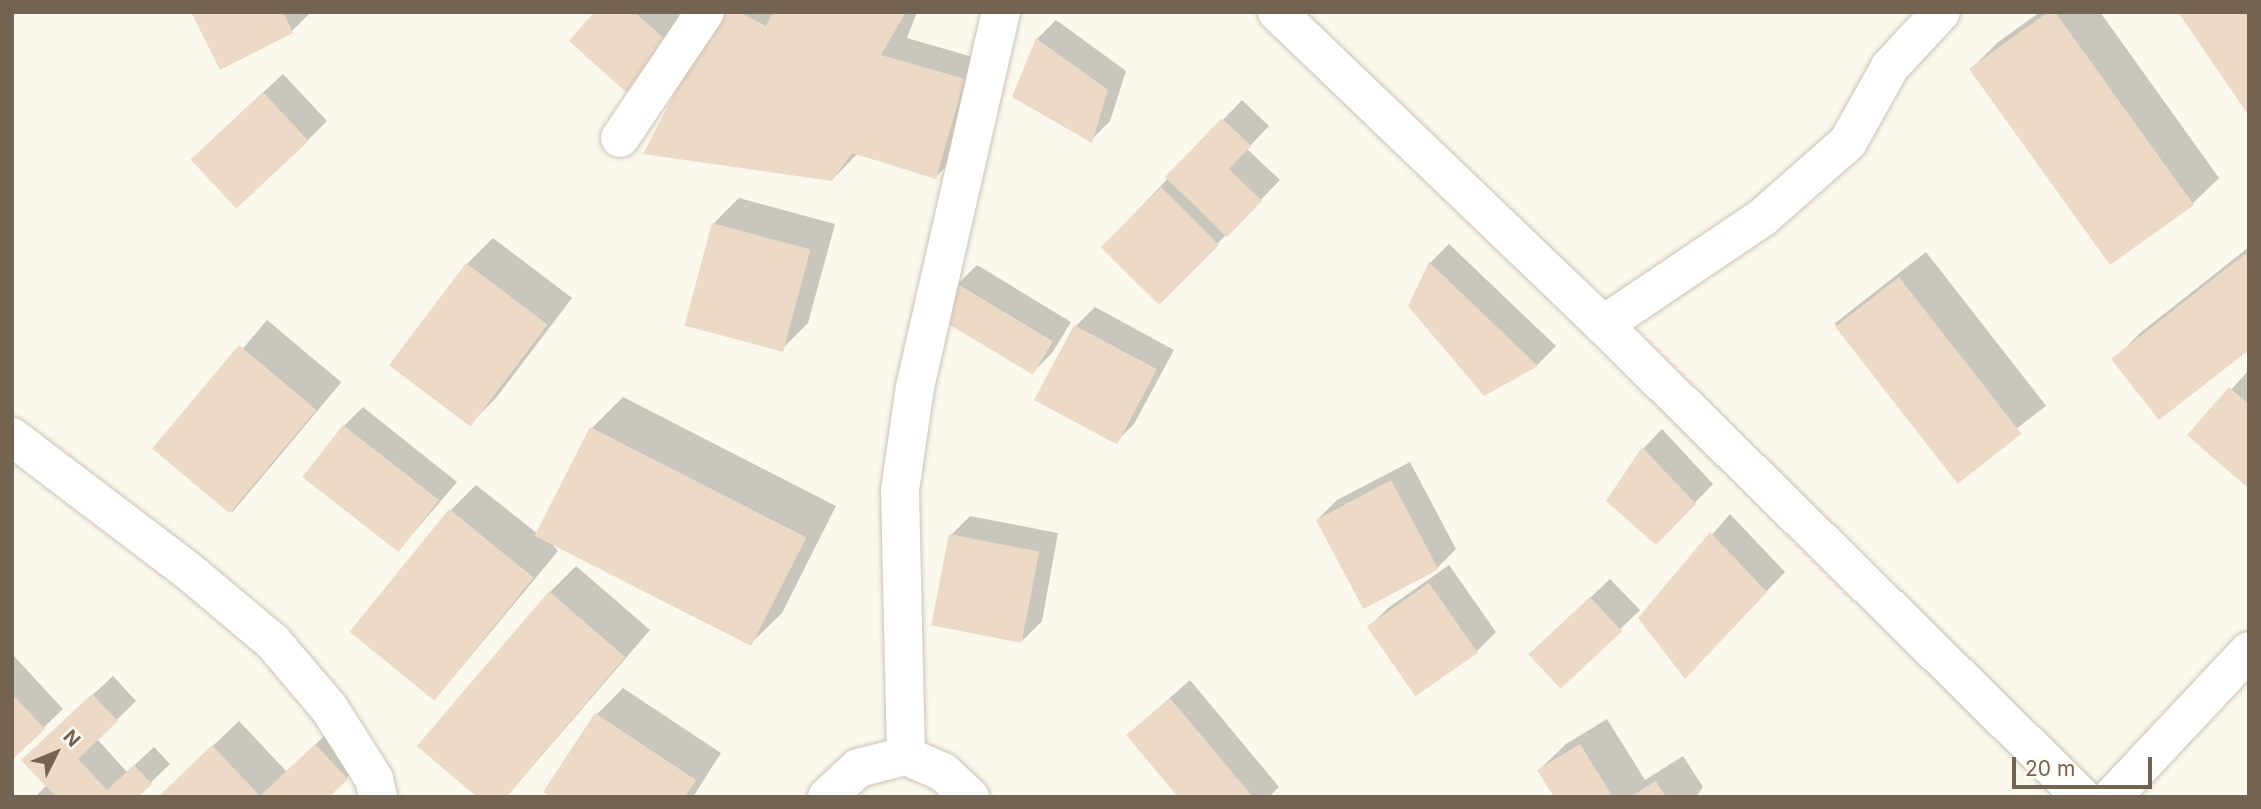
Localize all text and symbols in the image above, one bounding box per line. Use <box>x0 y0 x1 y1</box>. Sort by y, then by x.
north arrow <box>21 718 91 788</box>
text: N <box>58 725 85 751</box>
scale bar <box>2016 742 2156 786</box>
text: 20 m <box>2025 756 2075 781</box>

